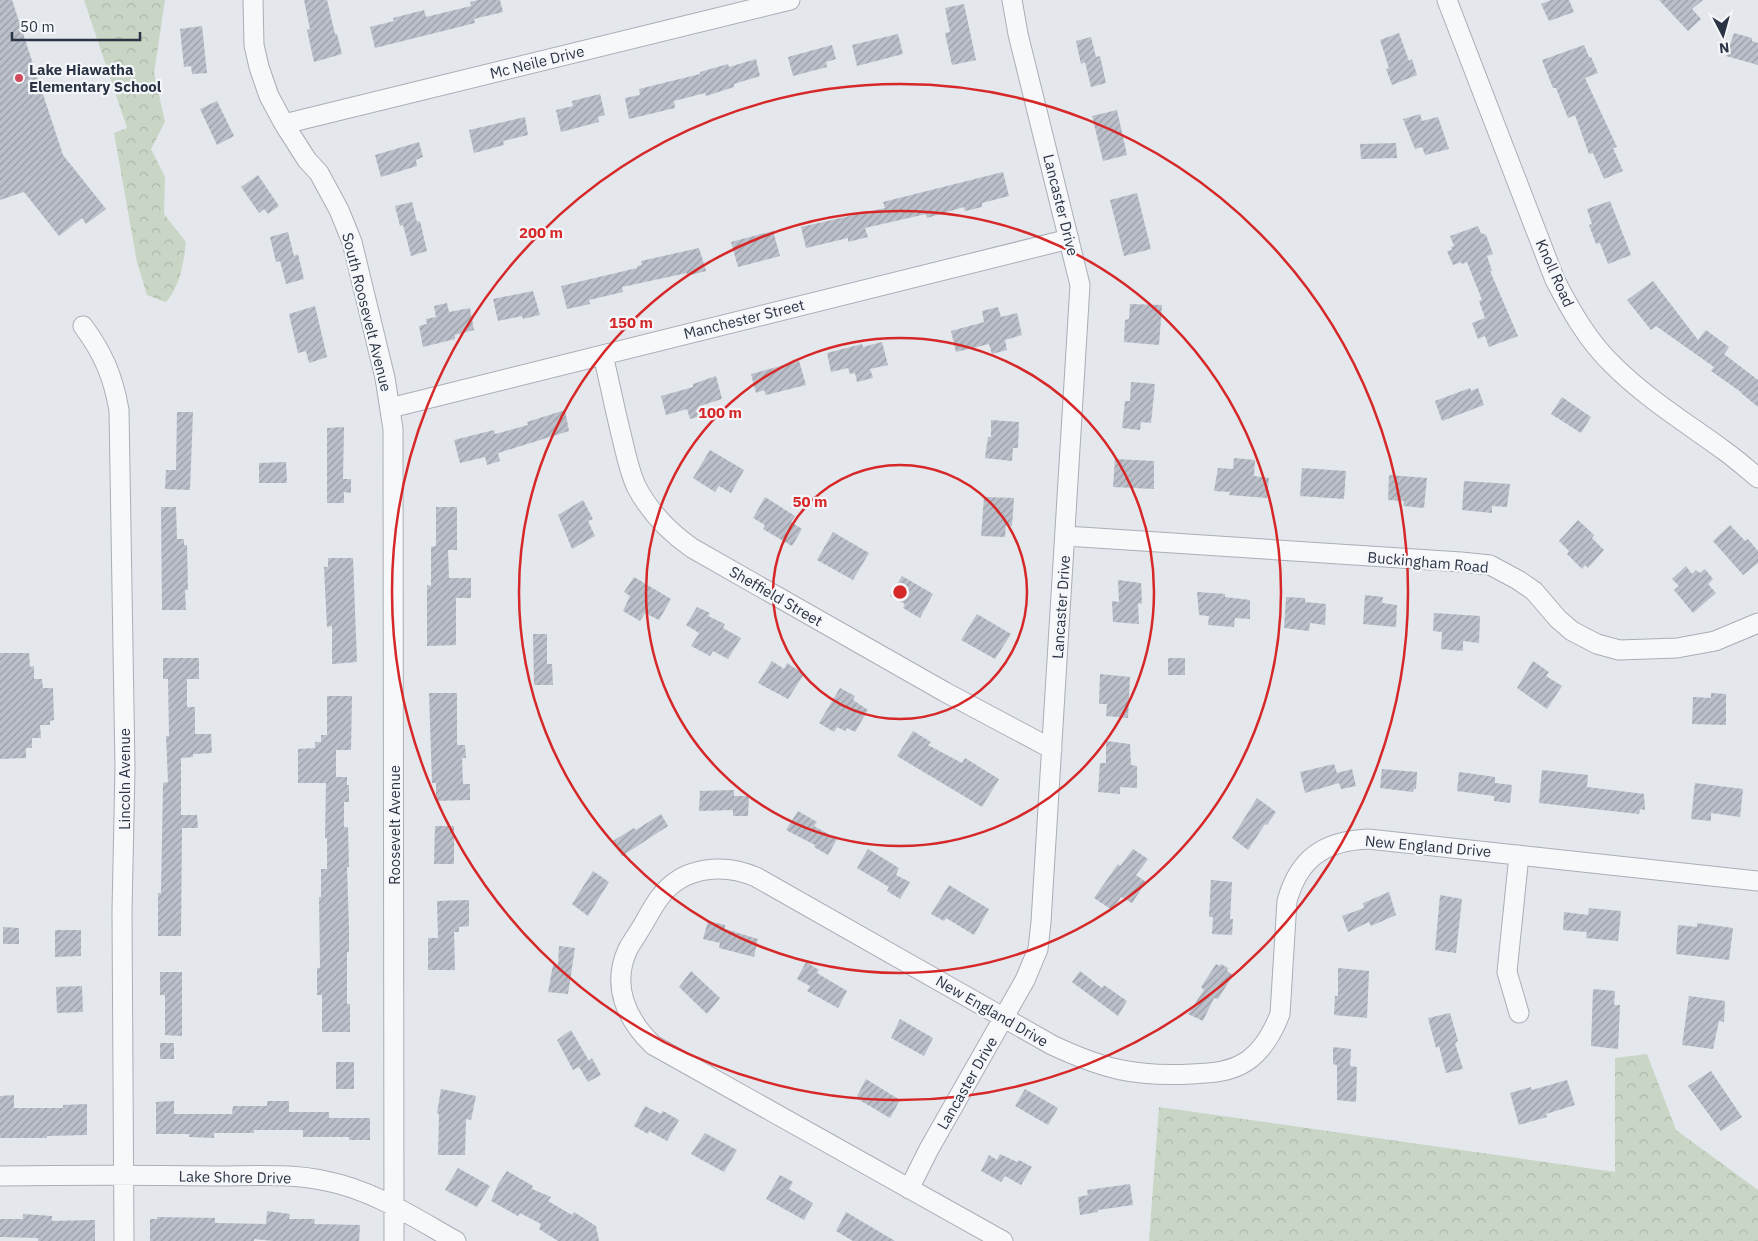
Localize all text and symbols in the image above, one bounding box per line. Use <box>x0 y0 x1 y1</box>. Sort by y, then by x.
scale bar <box>12 10 140 42</box>
north arrow <box>1698 10 1748 60</box>
text: 50 m <box>20 17 55 36</box>
text: N <box>1718 38 1730 57</box>
street label: Mc Neile Drive <box>488 41 586 83</box>
place label: Lake Hiawatha Elementary School <box>29 60 162 96</box>
marker: Lake Hiawatha Elementary School <box>13 72 25 84</box>
street label: Lancaster Drive <box>1039 152 1083 258</box>
text: 200 m <box>519 223 563 242</box>
street label: South Roosevelt Avenue <box>338 231 396 393</box>
street label: Knoll Road <box>1532 236 1578 310</box>
street label: Manchester Street <box>682 295 806 343</box>
text: 150 m <box>609 313 653 332</box>
text: 100 m <box>698 403 742 422</box>
text: 50 m <box>793 492 827 511</box>
street label: Buckingham Road <box>1367 547 1489 577</box>
street label: Lancaster Drive <box>1048 554 1074 660</box>
street label: Sheffield Street <box>726 562 826 630</box>
centre of rings <box>891 583 909 601</box>
street label: Lincoln Avenue <box>115 728 134 830</box>
street label: Roosevelt Avenue <box>385 765 404 885</box>
street label: New England Drive <box>1364 831 1492 861</box>
street label: New England Drive <box>932 971 1052 1051</box>
street label: Lancaster Drive <box>933 1033 1001 1133</box>
street label: Lake Shore Drive <box>179 1167 291 1187</box>

